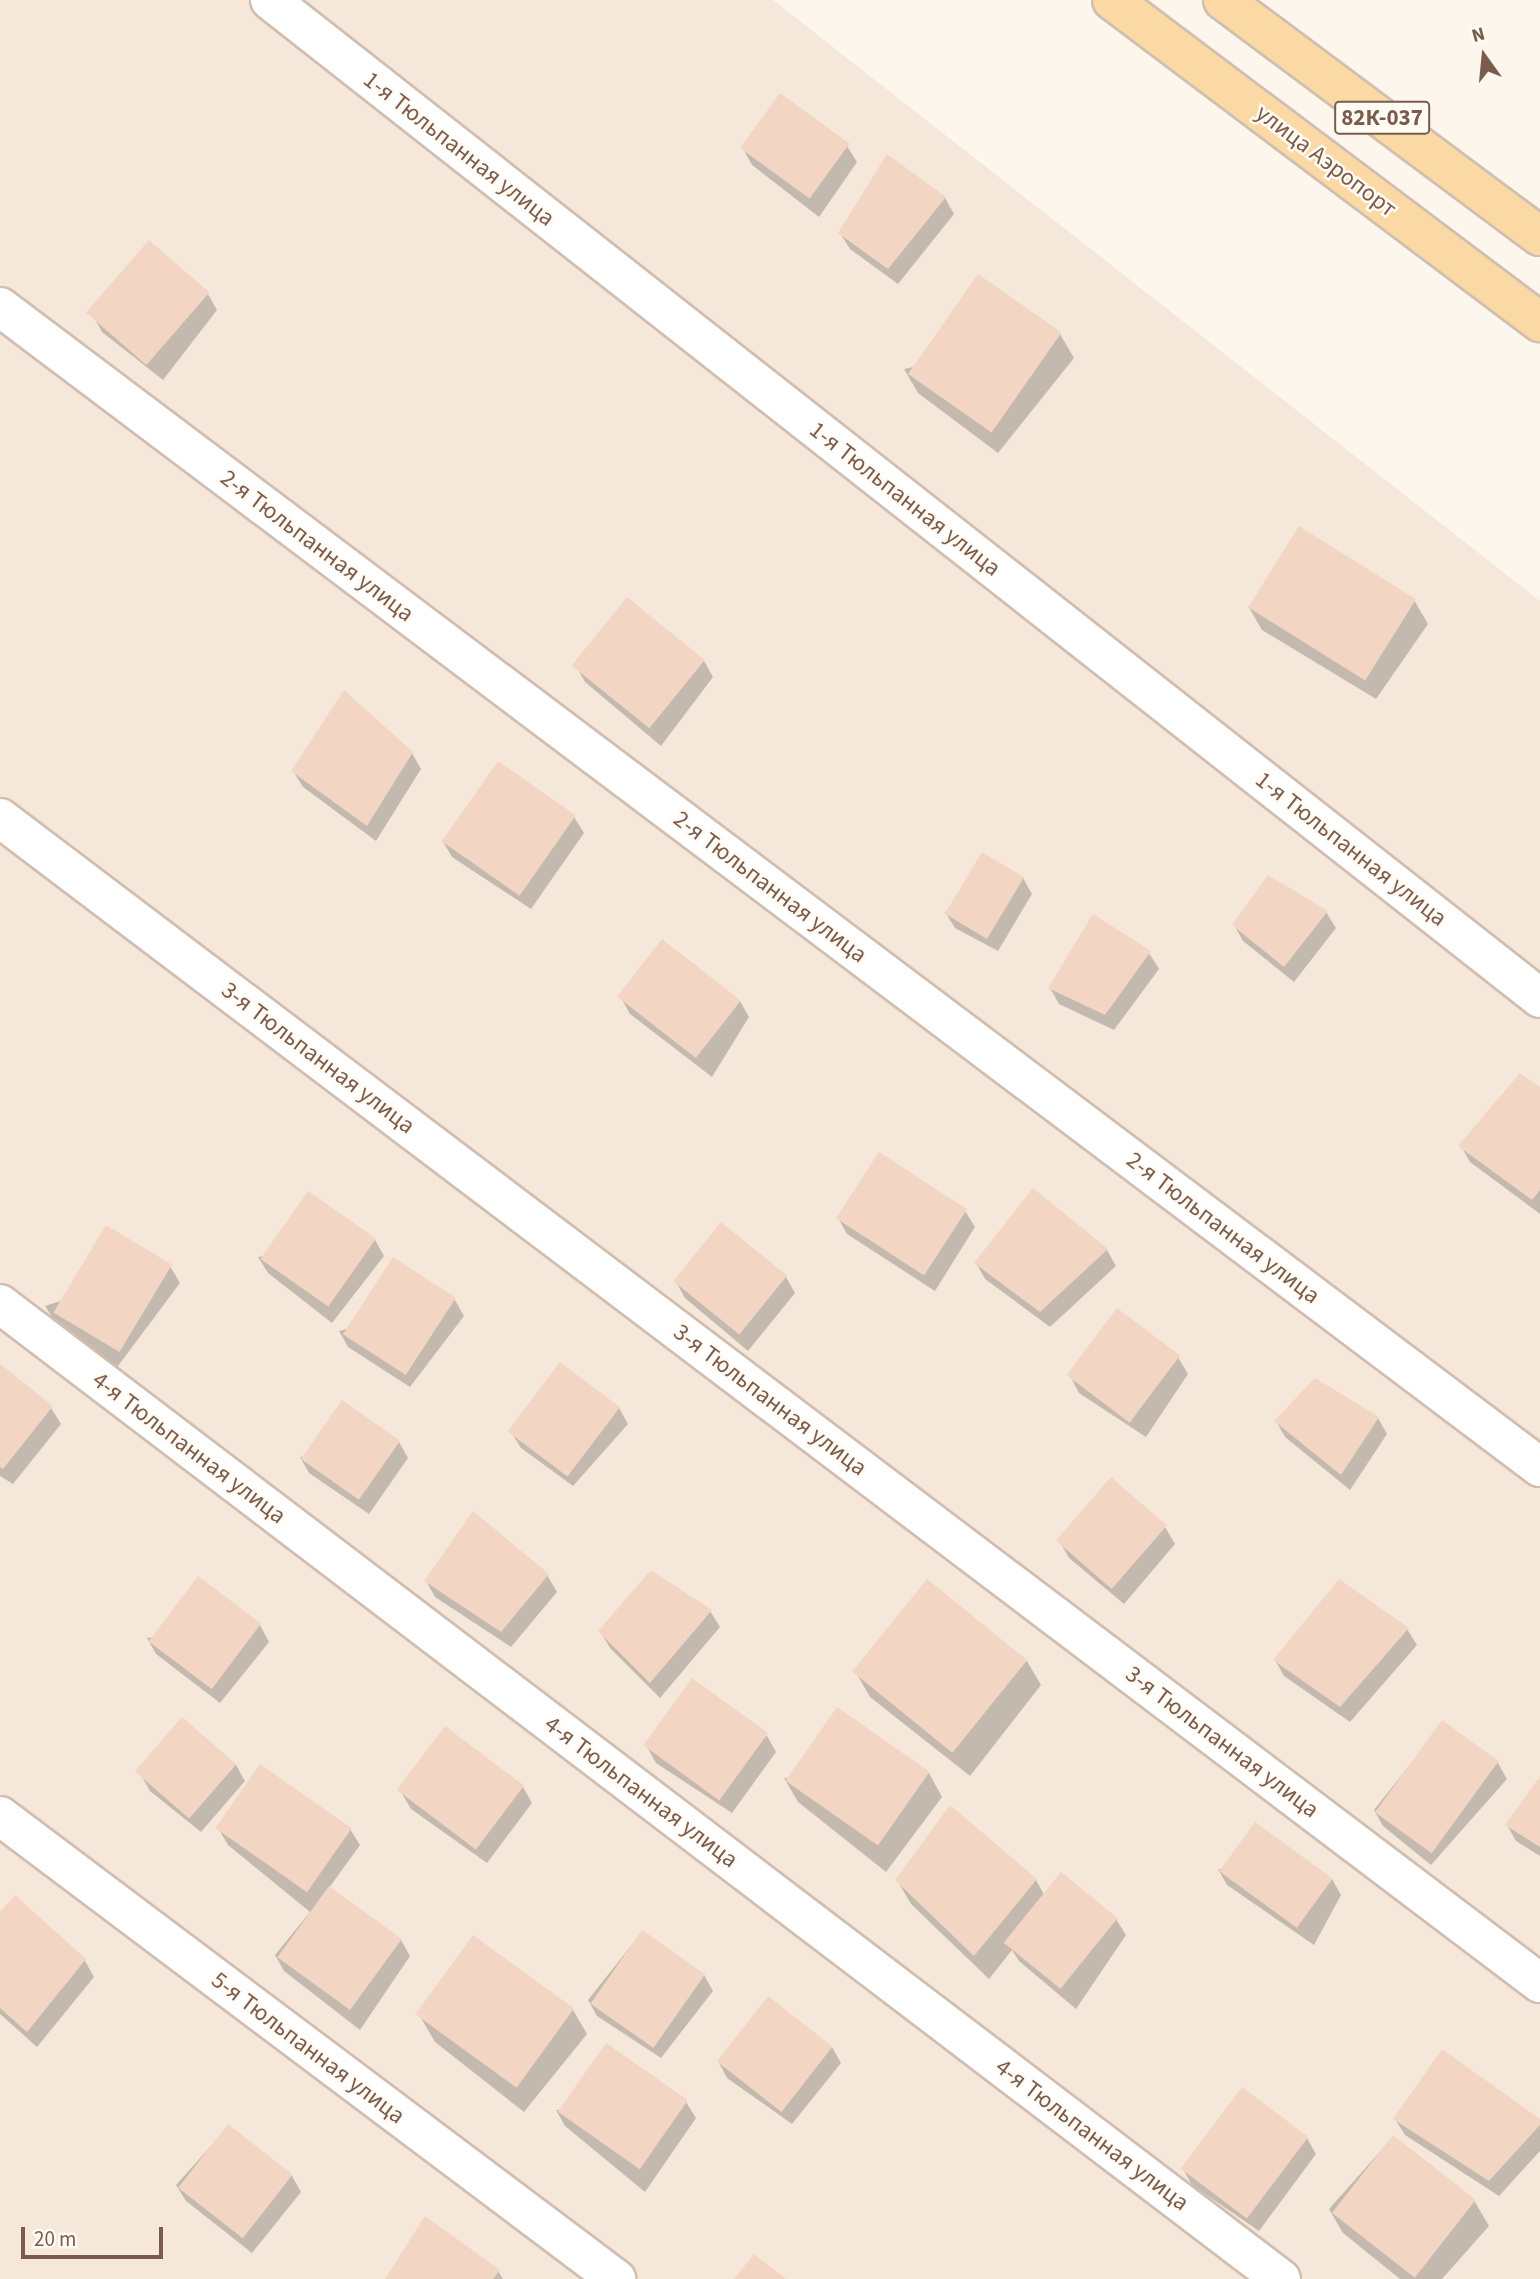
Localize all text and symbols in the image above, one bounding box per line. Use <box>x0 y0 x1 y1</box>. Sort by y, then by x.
north arrow <box>1449 21 1519 91</box>
text: N <box>1469 21 1488 50</box>
street label: 1-я Тюльпанная улица <box>358 65 560 233</box>
street label: улица Аэропорт <box>1250 99 1402 223</box>
road number: 82К-037 <box>1333 99 1431 138</box>
street label: 1-я Тюльпанная улица <box>804 415 1006 583</box>
street label: 2-я Тюльпанная улица <box>215 464 419 628</box>
street label: 1-я Тюльпанная улица <box>1250 765 1452 933</box>
street label: 2-я Тюльпанная улица <box>668 805 872 969</box>
street label: 3-я Тюльпанная улица <box>216 976 420 1140</box>
street label: 2-я Тюльпанная улица <box>1121 1146 1325 1310</box>
street label: 3-я Тюльпанная улица <box>668 1318 872 1482</box>
street label: 4-я Тюльпанная улица <box>87 1366 291 1530</box>
street label: 3-я Тюльпанная улица <box>1120 1660 1324 1824</box>
street label: 4-я Тюльпанная улица <box>539 1710 743 1874</box>
street label: 5-я Тюльпанная улица <box>206 1966 410 2130</box>
street label: 4-я Тюльпанная улица <box>990 2053 1194 2217</box>
scale bar <box>24 2212 166 2256</box>
text: 20 m <box>34 2224 76 2254</box>

